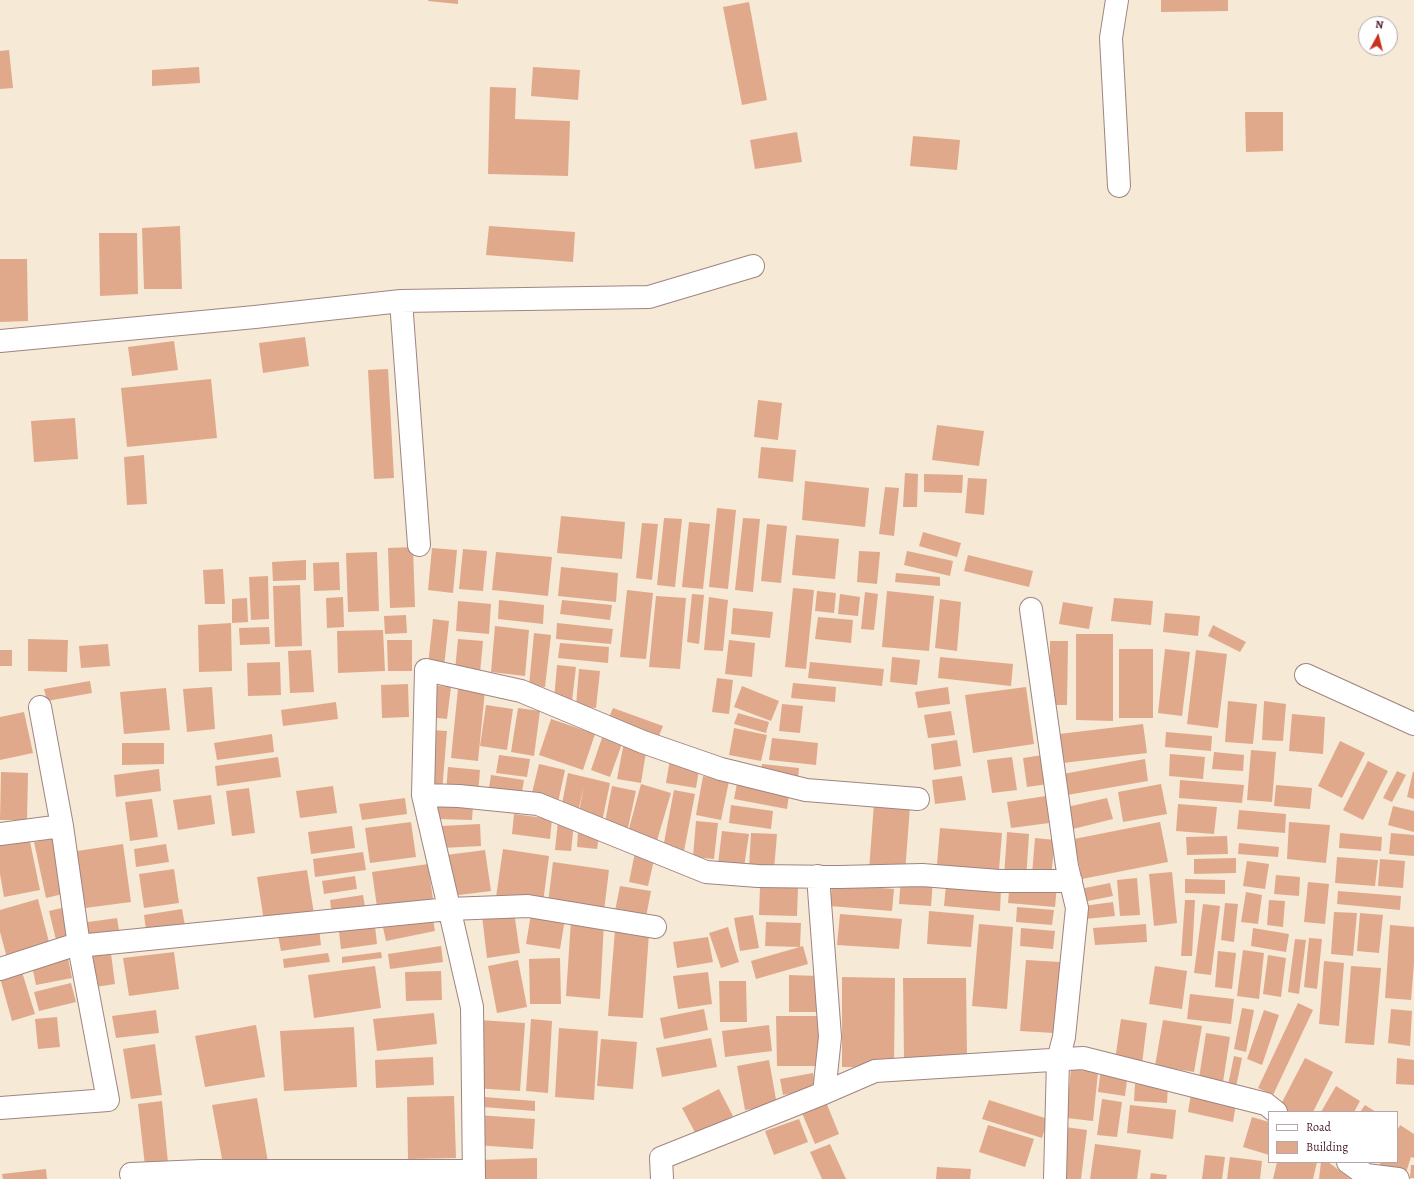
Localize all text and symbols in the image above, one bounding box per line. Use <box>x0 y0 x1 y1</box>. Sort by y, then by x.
north arrow <box>1358 16 1398 56</box>
text: N <box>1375 17 1384 33</box>
legend <box>1268 1111 1398 1163</box>
text: Road <box>1306 1119 1331 1135</box>
text: Building <box>1306 1139 1348 1155</box>

